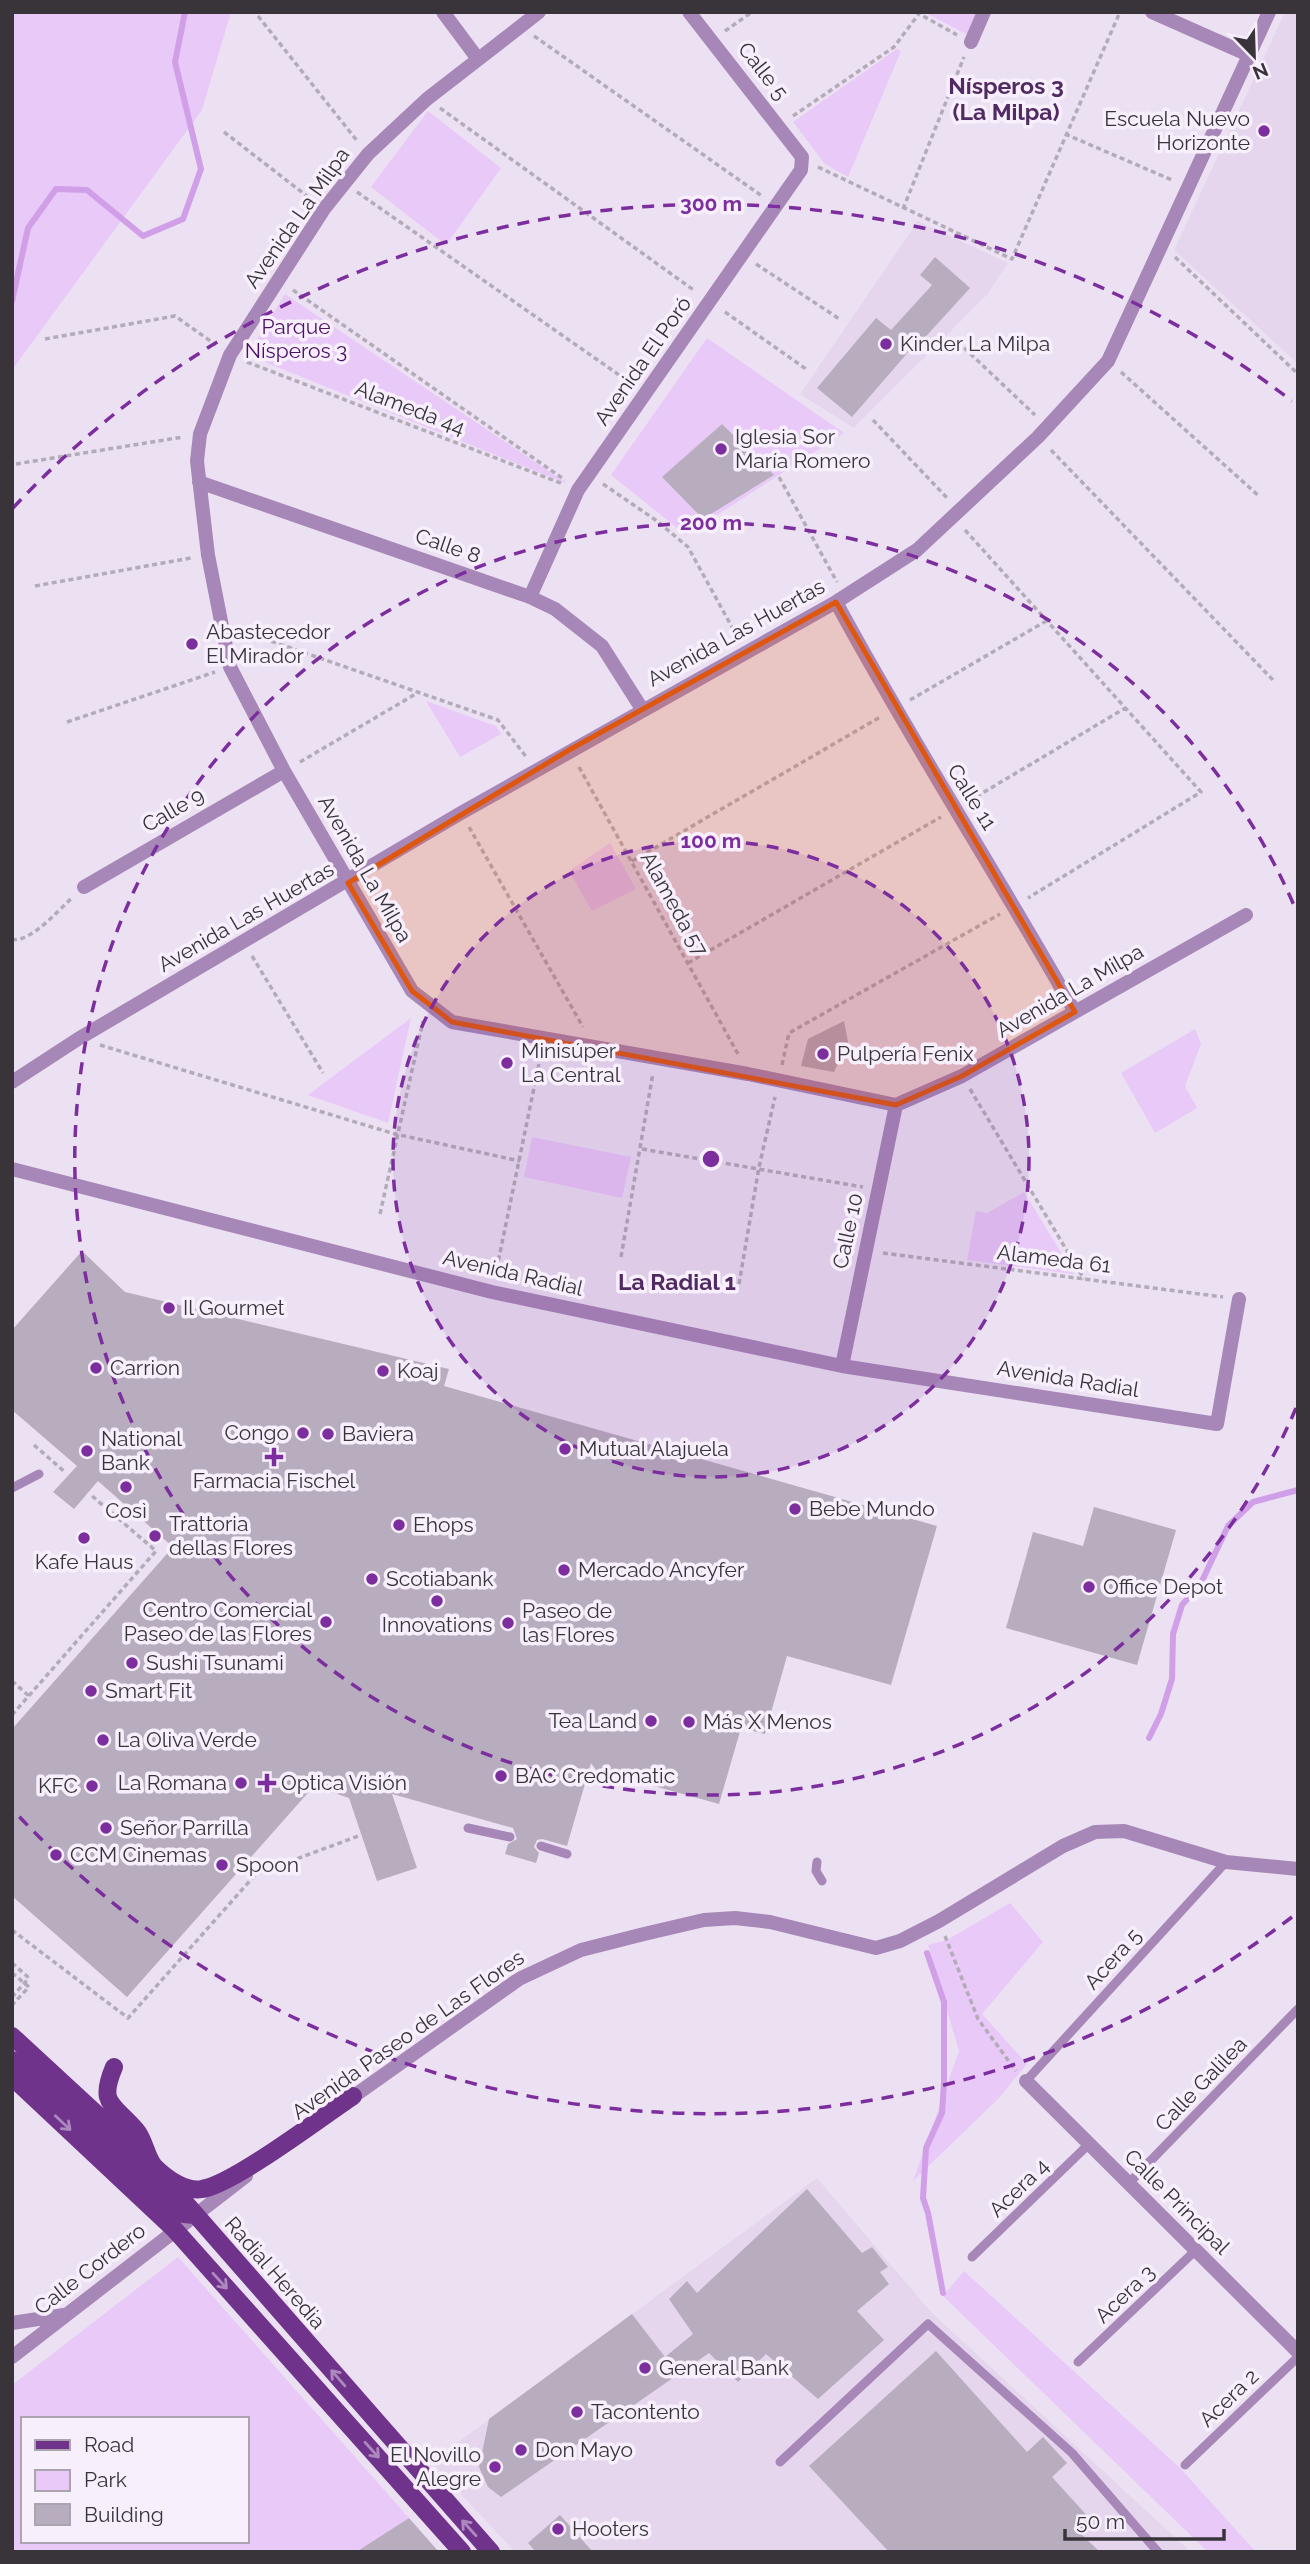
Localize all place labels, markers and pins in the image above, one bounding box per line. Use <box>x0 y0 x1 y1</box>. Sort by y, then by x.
place label: Escuela Nuevo Horizonte <box>1104 106 1250 155</box>
marker: Escuela Nuevo Horizonte <box>1256 123 1272 139</box>
place label: Kinder La Milpa <box>900 331 1050 356</box>
marker: Kinder La Milpa <box>878 336 894 352</box>
place label: Iglesia Sor María Romero <box>735 424 871 473</box>
marker: Iglesia Sor María Romero <box>713 441 729 457</box>
place label: Abastecedor El Mirador <box>206 619 331 668</box>
marker: Abastecedor El Mirador <box>184 636 200 652</box>
place label: Minisúper La Central <box>521 1038 621 1087</box>
place label: Pulpería Fenix <box>837 1041 974 1066</box>
marker: Pulpería Fenix <box>815 1046 831 1062</box>
marker: Minisúper La Central <box>499 1055 515 1071</box>
centre of rings <box>699 1147 723 1171</box>
place label: Il Gourmet <box>183 1295 285 1320</box>
marker: Il Gourmet <box>161 1300 177 1316</box>
place label: Carrion <box>110 1355 180 1380</box>
place label: Koaj <box>397 1358 439 1383</box>
marker: Carrion <box>88 1360 104 1376</box>
marker: Koaj <box>375 1363 391 1379</box>
place label: Congo <box>224 1420 289 1445</box>
place label: Baviera <box>342 1421 414 1446</box>
marker: Congo <box>295 1425 311 1441</box>
place label: National Bank <box>101 1426 182 1475</box>
marker: Baviera <box>320 1426 336 1442</box>
place label: Mutual Alajuela <box>579 1436 729 1461</box>
marker: Mutual Alajuela <box>557 1441 573 1457</box>
marker: National Bank <box>79 1443 95 1459</box>
marker: Farmacia Fischel <box>266 1449 282 1465</box>
place label: Farmacia Fischel <box>193 1468 355 1493</box>
marker: Così <box>118 1479 134 1495</box>
place label: Bebe Mundo <box>809 1496 935 1521</box>
place label: Così <box>105 1498 147 1523</box>
marker: Bebe Mundo <box>787 1501 803 1517</box>
place label: Trattoria dellas Flores <box>169 1511 293 1560</box>
place label: Ehops <box>413 1512 474 1537</box>
marker: Ehops <box>391 1517 407 1533</box>
marker: Trattoria dellas Flores <box>147 1528 163 1544</box>
marker: Kafe Haus <box>76 1530 92 1546</box>
place label: Kafe Haus <box>35 1549 133 1574</box>
place label: Mercado Ancyfer <box>578 1557 745 1582</box>
marker: Mercado Ancyfer <box>556 1562 572 1578</box>
place label: Scotiabank <box>386 1566 493 1591</box>
marker: Scotiabank <box>364 1571 380 1587</box>
place label: Office Depot <box>1103 1574 1223 1599</box>
marker: Office Depot <box>1081 1579 1097 1595</box>
marker: Innovations <box>429 1593 445 1609</box>
place label: Centro Comercial Paseo de las Flores <box>124 1597 312 1646</box>
place label: Paseo de las Flores <box>522 1598 615 1647</box>
place label: Innovations <box>382 1612 492 1637</box>
marker: Centro Comercial Paseo de las Flores <box>318 1614 334 1630</box>
marker: Paseo de las Flores <box>500 1615 516 1631</box>
place label: Sushi Tsunami <box>146 1650 284 1675</box>
marker: Sushi Tsunami <box>124 1655 140 1671</box>
place label: Smart Fit <box>105 1678 192 1703</box>
marker: Smart Fit <box>83 1683 99 1699</box>
place label: Tea Land <box>548 1708 637 1733</box>
place label: Más X Menos <box>703 1709 832 1734</box>
marker: Tea Land <box>643 1713 659 1729</box>
marker: Más X Menos <box>681 1714 697 1730</box>
place label: La Oliva Verde <box>117 1727 257 1752</box>
marker: La Oliva Verde <box>95 1732 111 1748</box>
place label: BAC Credomatic <box>515 1763 675 1788</box>
marker: BAC Credomatic <box>493 1768 509 1784</box>
place label: La Romana <box>118 1770 227 1795</box>
place label: Optica Visión <box>281 1770 407 1795</box>
place label: KFC <box>38 1773 78 1798</box>
marker: La Romana <box>233 1775 249 1791</box>
marker: Optica Visión <box>259 1775 275 1791</box>
marker: KFC <box>84 1778 100 1794</box>
place label: Señor Parrilla <box>120 1815 249 1840</box>
marker: Señor Parrilla <box>98 1820 114 1836</box>
place label: CCM Cinemas <box>70 1842 207 1867</box>
marker: CCM Cinemas <box>48 1847 64 1863</box>
place label: Spoon <box>236 1852 299 1877</box>
marker: Spoon <box>214 1857 230 1873</box>
place label: General Bank <box>659 2355 789 2380</box>
marker: General Bank <box>637 2360 653 2376</box>
place label: Tacontento <box>591 2399 700 2424</box>
marker: Tacontento <box>569 2404 585 2420</box>
place label: Don Mayo <box>535 2437 633 2462</box>
place label: El Novillo Alegre <box>390 2442 481 2491</box>
marker: Don Mayo <box>513 2442 529 2458</box>
marker: El Novillo Alegre <box>487 2459 503 2475</box>
place label: Hooters <box>572 2516 649 2541</box>
marker: Hooters <box>550 2521 566 2537</box>

